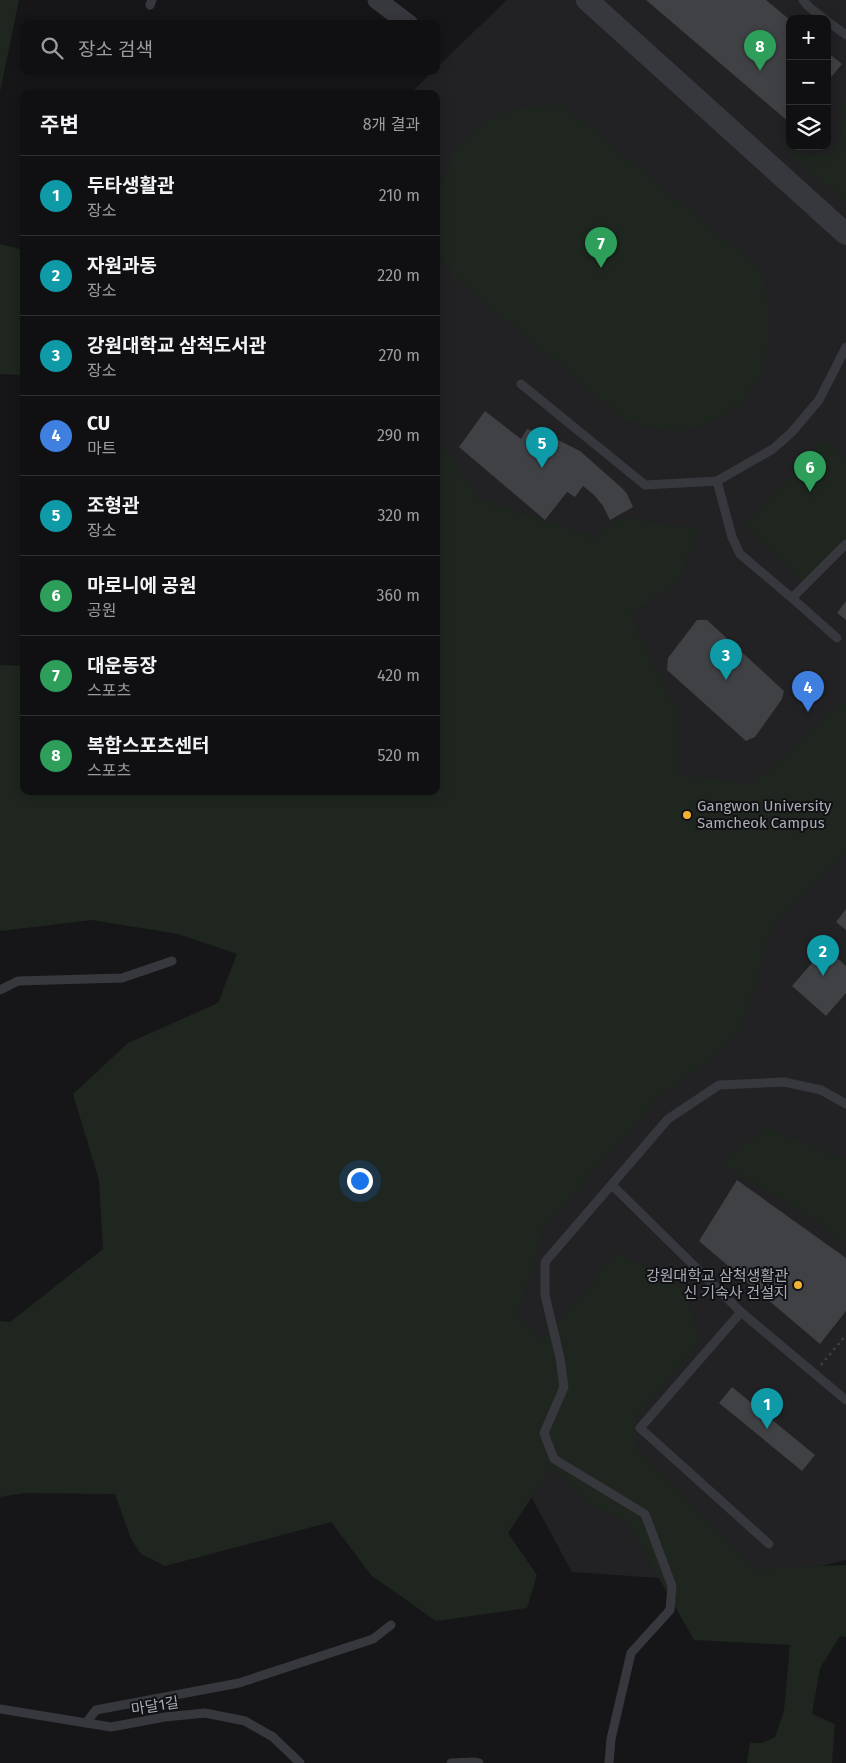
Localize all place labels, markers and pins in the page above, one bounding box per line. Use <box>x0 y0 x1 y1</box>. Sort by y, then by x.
pin: 8 <box>744 30 776 71</box>
pin: 7 <box>585 227 617 268</box>
pin: 5 <box>526 427 558 468</box>
pin: 6 <box>794 451 826 492</box>
pin: 3 <box>710 639 742 680</box>
pin: 4 <box>792 671 824 712</box>
place label: Gangwon University Samcheok Campus <box>697 797 832 832</box>
marker: Gangwon University Samcheok Campus <box>681 809 693 821</box>
pin: 2 <box>807 935 839 976</box>
place label: 강원대학교 삼척생활관 신 기숙사 건설지 <box>646 1267 788 1302</box>
marker: 강원대학교 삼척생활관 신 기숙사 건설지 <box>792 1279 804 1291</box>
pin: 1 <box>751 1388 783 1429</box>

